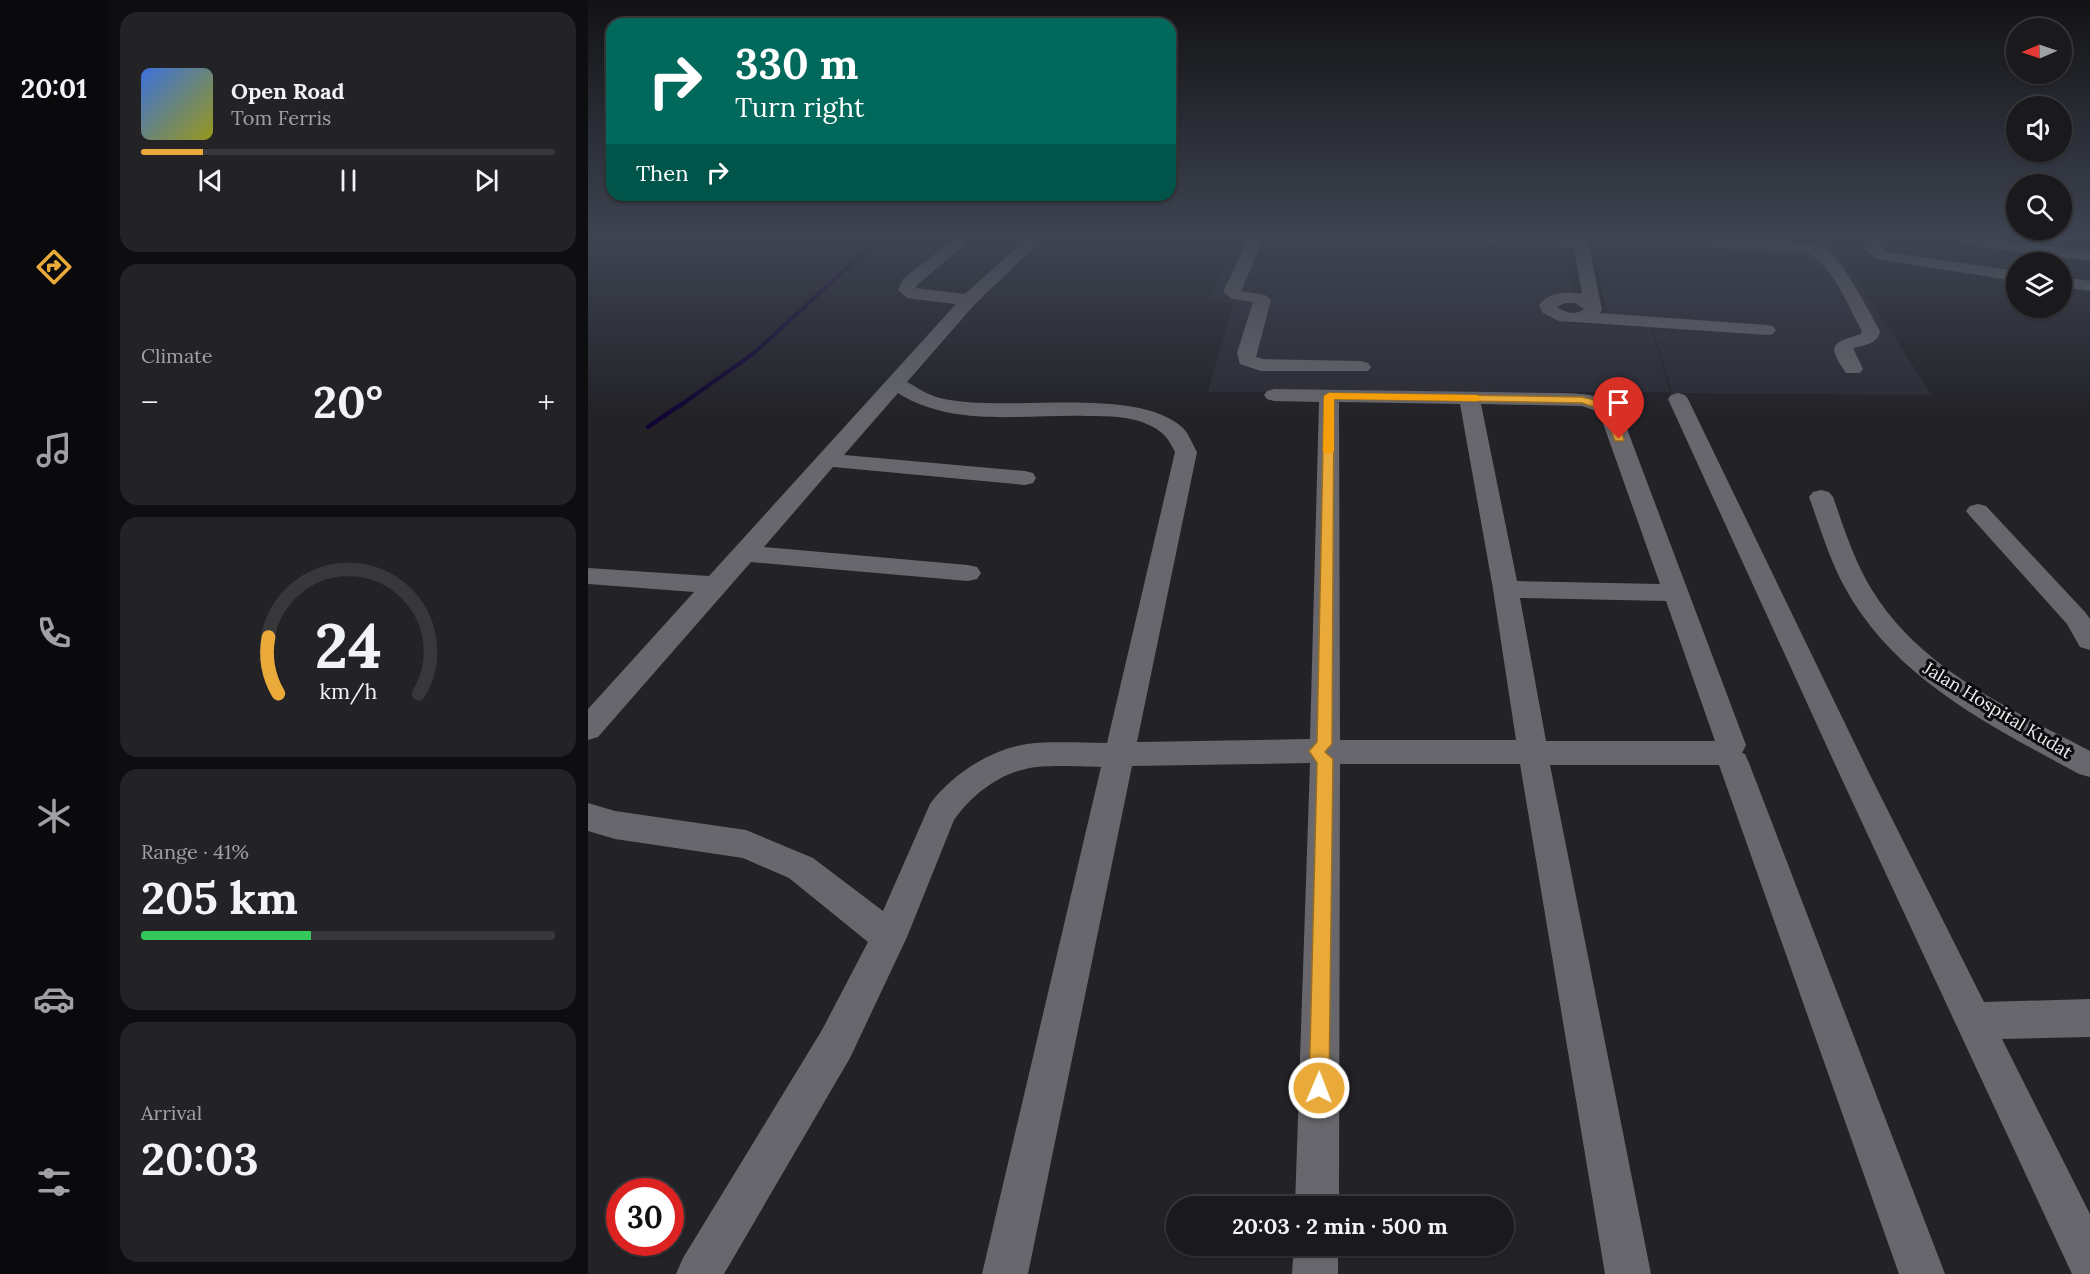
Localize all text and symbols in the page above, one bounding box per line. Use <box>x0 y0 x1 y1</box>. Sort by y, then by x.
north arrow <box>2006 18 2072 84</box>
map controls <box>2006 18 2072 318</box>
text: 330 m <box>735 37 858 91</box>
icon: right <box>636 42 714 120</box>
text: 20:01 <box>21 71 87 105</box>
text: Open Road <box>231 77 345 105</box>
text: Turn right <box>735 90 864 124</box>
button: sound <box>2006 96 2072 162</box>
text: Tom Ferris <box>231 105 331 130</box>
icon: right <box>701 156 734 189</box>
text: Then <box>636 159 689 187</box>
icon: previous <box>194 164 227 197</box>
icon: pause <box>332 164 365 197</box>
icon: next <box>470 164 503 197</box>
button: search <box>2006 174 2072 240</box>
icon: directions <box>33 246 75 288</box>
button: layers <box>2006 252 2072 318</box>
text: Climate <box>141 343 213 368</box>
text: 20° <box>313 373 383 430</box>
pin <box>1593 377 1644 439</box>
text: − <box>141 381 159 423</box>
text: + <box>537 381 555 423</box>
icon: arrive <box>1602 386 1635 419</box>
icon: music <box>33 429 75 471</box>
text: 24 <box>314 605 382 685</box>
icon: phone <box>33 612 75 654</box>
street label: Jalan Hospital Kudat <box>1918 656 2077 764</box>
text: km/h <box>319 677 377 705</box>
icon: climate <box>33 795 75 837</box>
text: Range · 41% <box>141 839 249 864</box>
text: 205 km <box>141 869 298 926</box>
icon: car <box>33 978 75 1020</box>
position arrow <box>1287 1056 1351 1120</box>
text: Arrival <box>141 1100 202 1125</box>
text: 20:03 <box>141 1130 259 1187</box>
icon: filters <box>33 1161 75 1203</box>
speed limit sign: 30 <box>606 1178 684 1256</box>
text: 20:03 · 2 min · 500 m <box>1232 1212 1448 1240</box>

